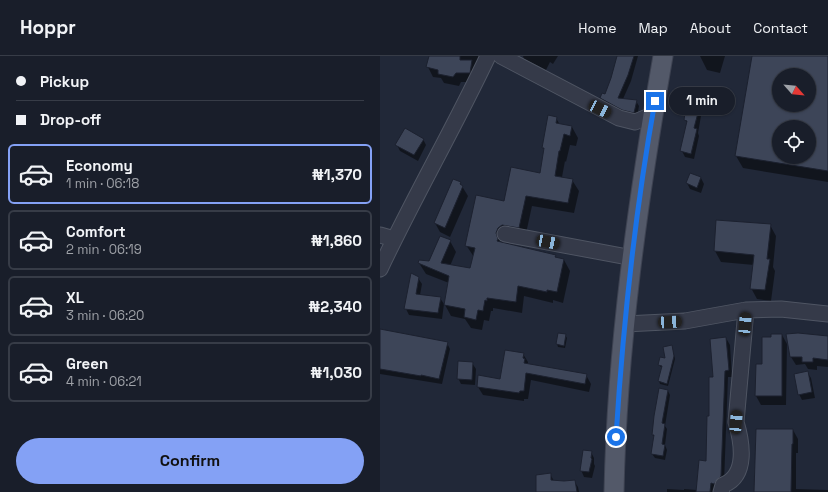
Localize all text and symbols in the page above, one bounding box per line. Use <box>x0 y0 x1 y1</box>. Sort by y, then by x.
text: Hoppr <box>20 15 76 40</box>
text: Home <box>578 19 616 37</box>
text: Map <box>638 19 668 37</box>
text: About <box>690 19 731 37</box>
text: Contact <box>753 19 808 37</box>
north arrow <box>772 68 816 112</box>
map controls <box>772 68 816 164</box>
text: Pickup <box>40 72 89 91</box>
callout: 1 min <box>669 87 735 115</box>
route end <box>646 92 664 110</box>
text: 1 min <box>686 92 718 109</box>
car <box>587 98 613 120</box>
text: Drop-off <box>40 110 101 129</box>
button: locate <box>772 120 816 164</box>
icon: car <box>18 156 54 192</box>
text: Economy <box>66 156 133 175</box>
text: ₦1,370 <box>312 165 362 184</box>
text: 1 min · 06:18 <box>66 175 139 192</box>
icon: car <box>18 222 54 258</box>
text: Comfort <box>66 222 126 241</box>
text: ₦1,860 <box>311 231 362 250</box>
car <box>535 234 561 250</box>
text: 2 min · 06:19 <box>66 241 142 258</box>
icon: car <box>18 288 54 324</box>
text: XL <box>66 288 84 307</box>
text: ₦2,340 <box>308 297 362 316</box>
text: 3 min · 06:20 <box>66 307 144 324</box>
car <box>738 312 752 336</box>
car <box>658 315 682 329</box>
icon: car <box>18 354 54 390</box>
text: Green <box>66 354 108 373</box>
text: ₦1,030 <box>310 363 362 382</box>
text: 4 min · 06:21 <box>66 373 142 390</box>
car <box>729 410 743 434</box>
route start <box>607 428 625 446</box>
button: Confirm <box>16 438 364 484</box>

